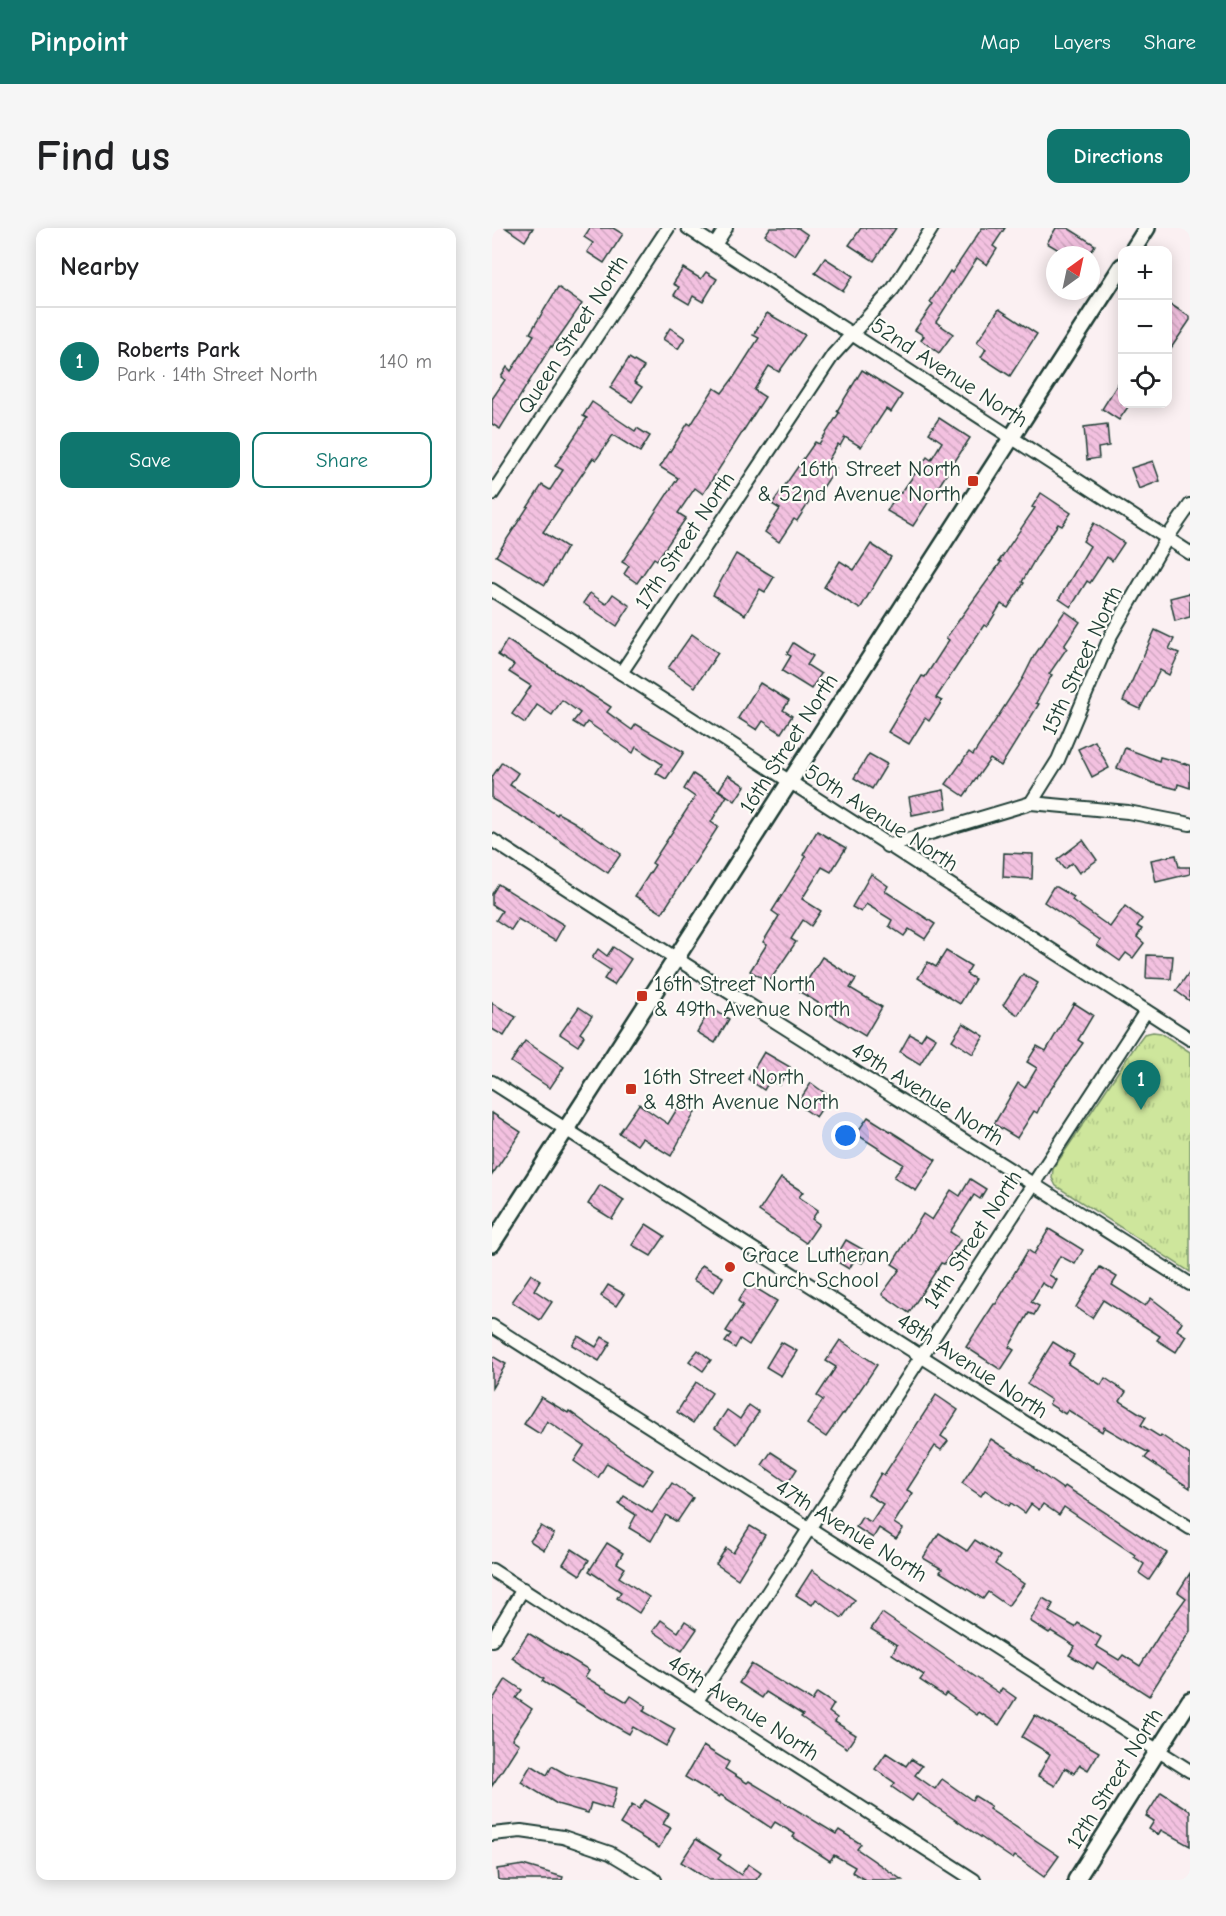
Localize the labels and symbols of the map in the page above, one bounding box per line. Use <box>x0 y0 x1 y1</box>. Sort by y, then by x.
north arrow <box>1046 246 1100 300</box>
street label: Queen Street North <box>512 250 634 419</box>
street label: 52nd Avenue North <box>866 312 1033 433</box>
place label: 16th Street North & 52nd Avenue North <box>758 456 961 507</box>
street label: 17th Street North <box>629 467 740 614</box>
marker: 16th Street North & 52nd Avenue North <box>966 474 980 488</box>
street label: 15th Street North <box>1036 582 1128 739</box>
street label: 16th Street North <box>734 669 844 818</box>
street label: 50th Avenue North <box>800 758 963 877</box>
place label: 16th Street North & 49th Avenue North <box>654 971 851 1022</box>
marker: 16th Street North & 49th Avenue North <box>635 989 649 1003</box>
street label: 49th Avenue North <box>846 1036 1009 1151</box>
pin: 1 <box>1122 1060 1160 1110</box>
place label: 16th Street North & 48th Avenue North <box>643 1064 839 1115</box>
marker: 16th Street North & 48th Avenue North <box>624 1082 638 1096</box>
your location <box>831 1121 860 1150</box>
street label: 14th Street North <box>918 1165 1027 1314</box>
place label: Grace Lutheran Church School <box>742 1242 889 1293</box>
marker: Grace Lutheran Church School <box>723 1260 737 1274</box>
street label: 48th Avenue North <box>892 1307 1053 1424</box>
street label: 47th Avenue North <box>771 1474 932 1588</box>
street label: 46th Avenue North <box>663 1649 824 1766</box>
street label: 12th Street North <box>1061 1703 1169 1854</box>

